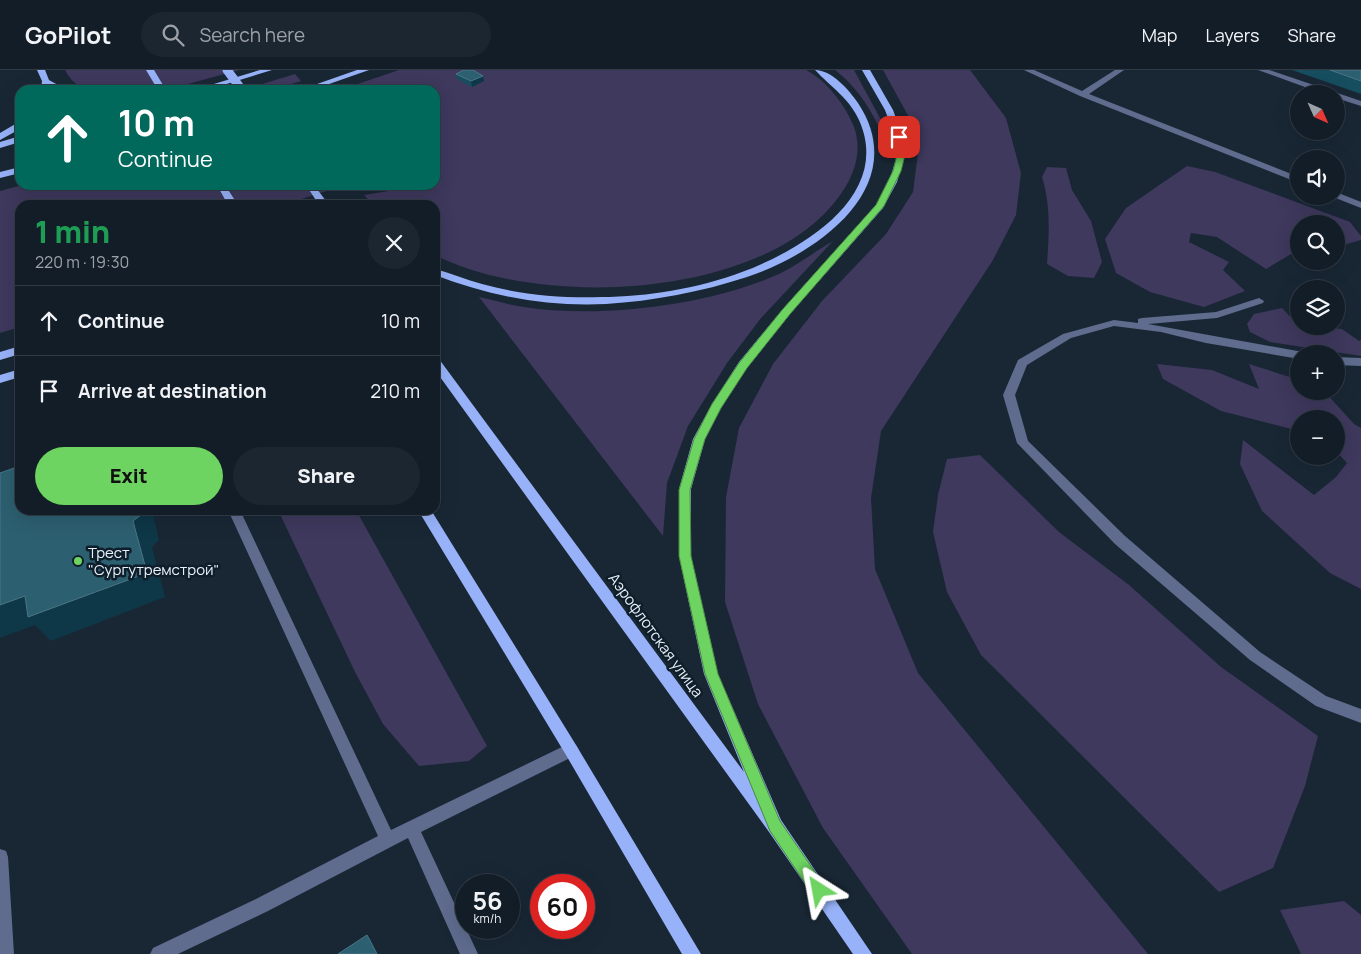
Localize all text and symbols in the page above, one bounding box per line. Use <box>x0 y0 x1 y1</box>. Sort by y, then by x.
search box <box>141 12 491 57</box>
text: GoPilot <box>25 18 111 51</box>
icon: search <box>159 21 187 49</box>
text: Search here <box>199 22 305 48</box>
text: Map <box>1142 23 1177 47</box>
text: Layers <box>1205 23 1259 47</box>
text: Share <box>1287 23 1336 47</box>
north arrow <box>1290 85 1345 140</box>
map controls <box>1290 85 1345 465</box>
text: 10 m <box>118 99 195 147</box>
icon: ahead <box>35 105 100 170</box>
pin <box>878 116 920 158</box>
icon: arrive <box>885 123 913 151</box>
text: Continue <box>118 144 213 174</box>
button: sound <box>1290 150 1345 205</box>
text: 1 min <box>35 211 110 252</box>
button: search <box>1290 215 1345 270</box>
button: close <box>368 217 420 269</box>
text: 220 m · 19:30 <box>35 251 129 273</box>
button: layers <box>1290 280 1345 335</box>
icon: ahead <box>35 307 63 335</box>
text: Continue <box>78 308 164 334</box>
text: 10 m <box>381 308 420 334</box>
button: + <box>1290 345 1345 400</box>
icon: arrive <box>35 377 63 405</box>
text: Arrive at destination <box>78 378 267 404</box>
text: 210 m <box>370 378 420 404</box>
button: − <box>1290 410 1345 465</box>
button: Exit <box>35 447 223 505</box>
button: Share <box>233 447 420 505</box>
place label: Трест "Сургутремстрой" <box>88 542 219 580</box>
marker: Трест "Сургутремстрой" <box>72 555 84 567</box>
street label: Аэрофлотская улица <box>604 569 708 701</box>
position arrow <box>792 863 844 915</box>
speed limit sign: 60 <box>530 874 595 939</box>
text: 56 <box>472 883 503 918</box>
text: km/h <box>474 910 501 927</box>

